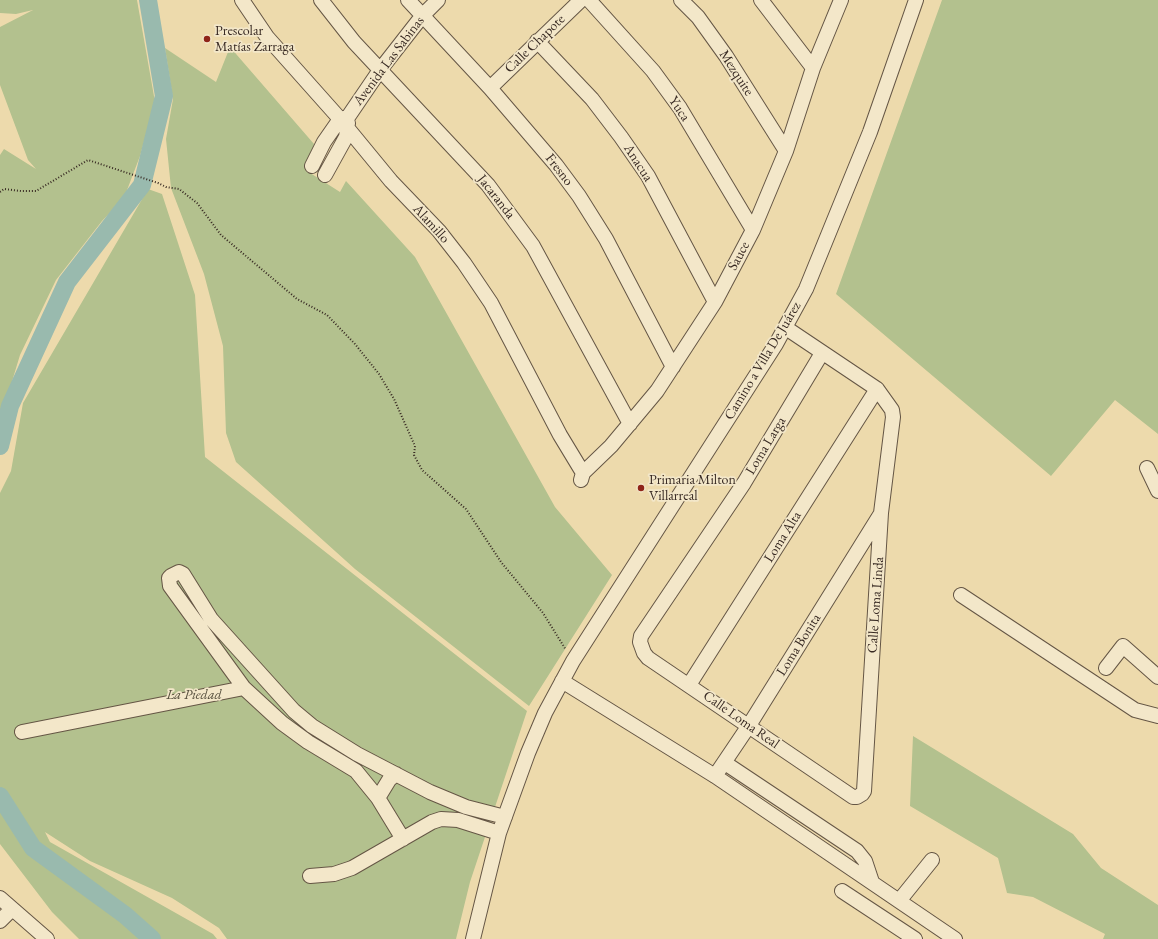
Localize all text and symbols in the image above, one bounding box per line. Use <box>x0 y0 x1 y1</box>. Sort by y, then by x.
street label: Calle Chapote <box>501 11 569 77</box>
street label: Avenida Las Sabinas <box>350 13 428 109</box>
place label: Prescolar Matías Zarraga <box>215 23 294 56</box>
marker: Prescolar Matías Zarraga <box>202 34 212 44</box>
street label: Mezquite <box>715 47 757 99</box>
street label: Yuca <box>665 93 693 125</box>
street label: Anacua <box>620 141 656 185</box>
street label: Fresno <box>541 151 577 189</box>
street label: Jacaranda <box>473 171 519 223</box>
street label: Alamillo <box>409 201 453 247</box>
street label: Sauce <box>724 239 754 273</box>
street label: Camino a Villa De Juárez <box>721 299 805 423</box>
street label: Loma Larga <box>742 414 790 478</box>
place label: Primaria Milton Villarreal <box>649 472 736 504</box>
marker: Primaria Milton Villarreal <box>636 483 646 493</box>
street label: Loma Alta <box>761 508 805 566</box>
street label: Calle Loma Linda <box>864 556 888 654</box>
street label: Loma Bonita <box>773 611 825 679</box>
park label: La Piedad <box>166 687 222 703</box>
street label: Calle Loma Real <box>700 688 782 752</box>

